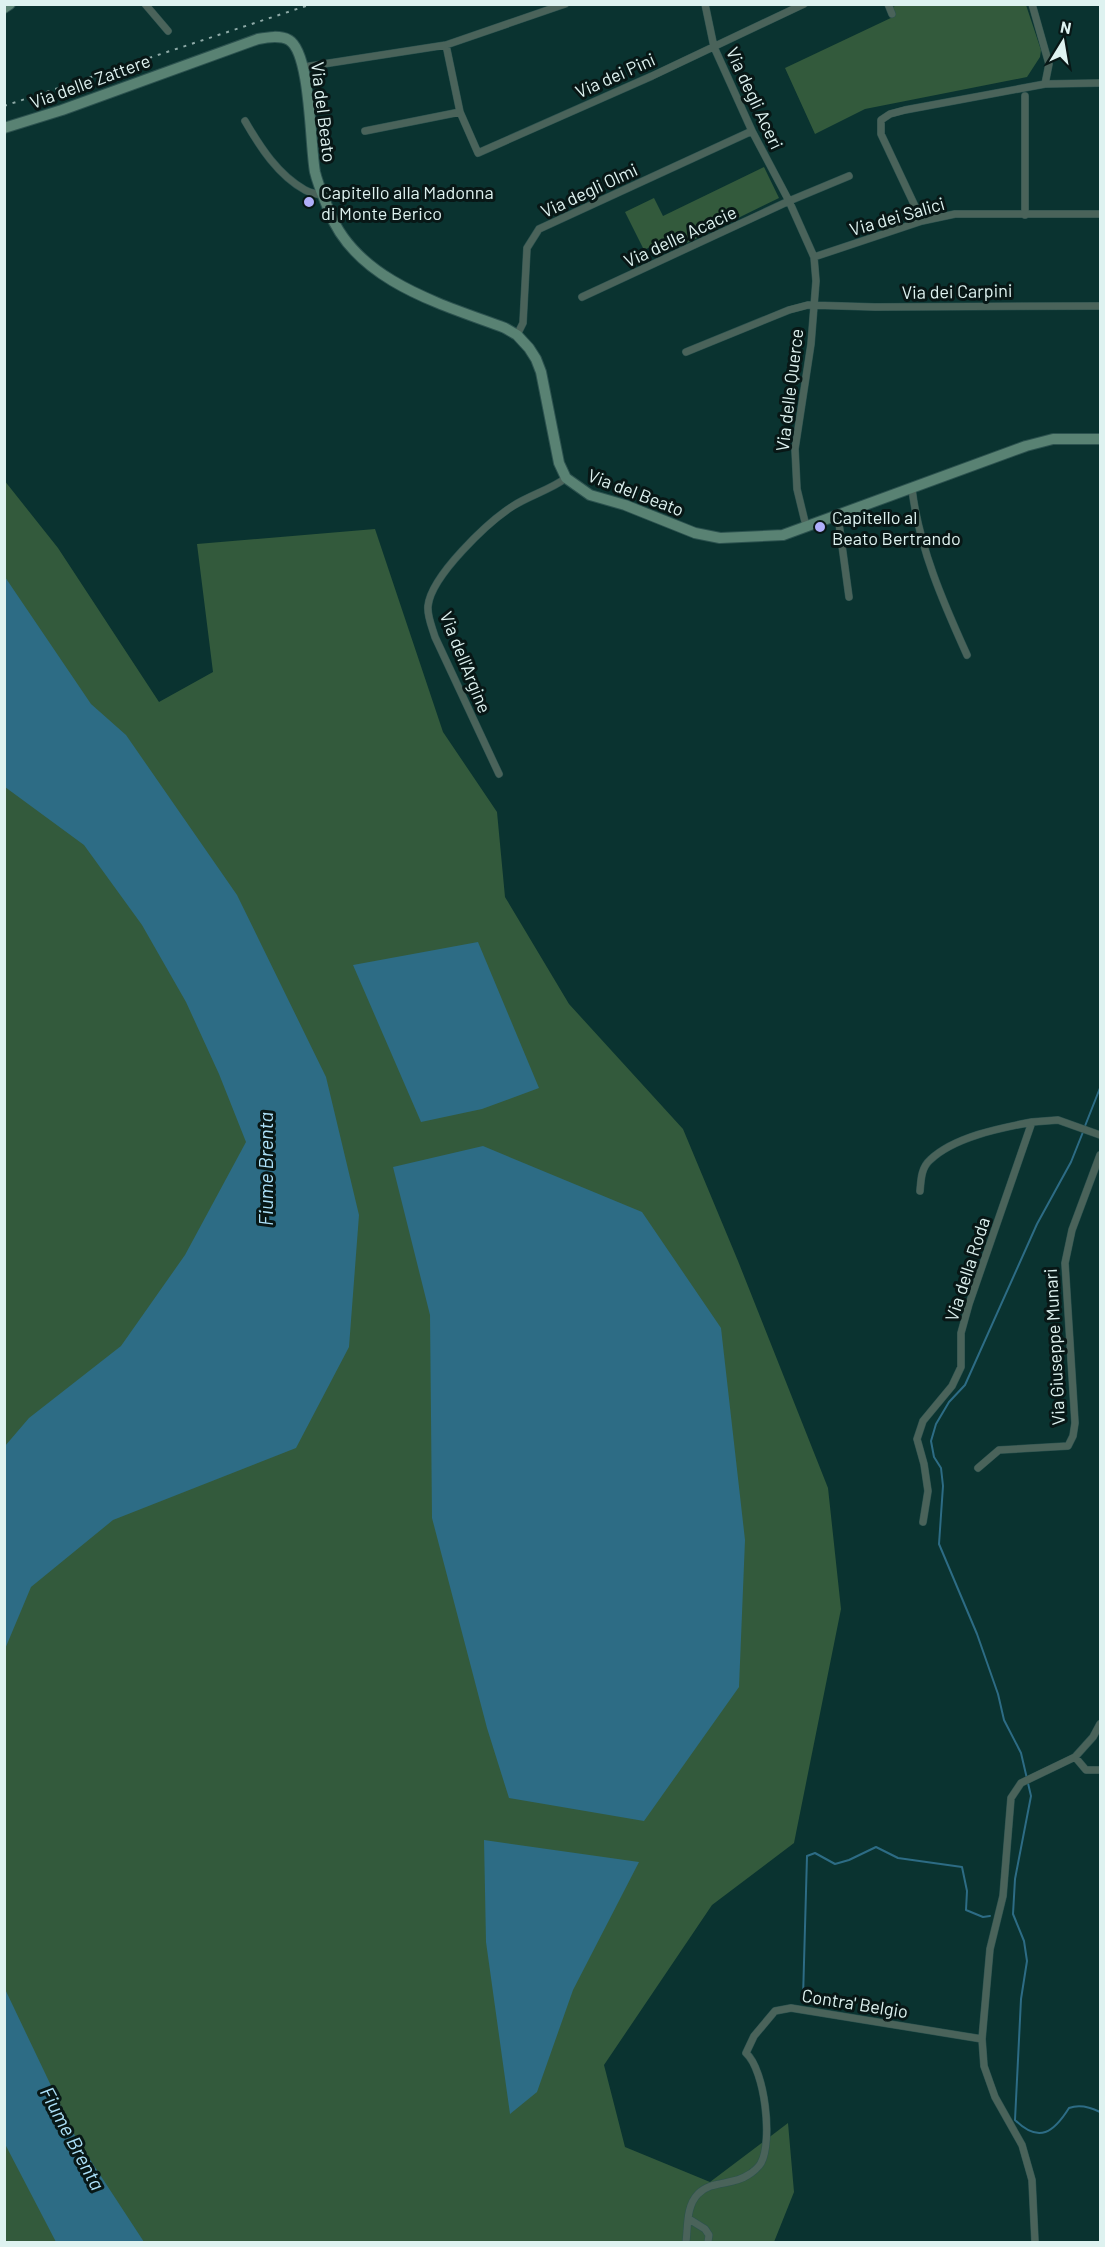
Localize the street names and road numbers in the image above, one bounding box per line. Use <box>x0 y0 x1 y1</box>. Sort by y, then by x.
street label: Via degli Aceri <box>722 43 788 153</box>
street label: Via dei Pini <box>572 48 658 102</box>
street label: Via delle Zattere <box>27 49 153 113</box>
street label: Via del Beato <box>307 60 341 164</box>
street label: Via degli Olmi <box>537 158 641 222</box>
street label: Via dei Salici <box>847 192 947 240</box>
street label: Via delle Acacie <box>620 200 740 272</box>
street label: Via dei Carpini <box>901 279 1013 303</box>
street label: Via delle Querce <box>771 327 807 453</box>
street label: Via del Beato <box>585 464 687 520</box>
street label: Via dell'Argine <box>436 608 496 716</box>
street label: Via della Roda <box>940 1214 994 1324</box>
street label: Via Giuseppe Munari <box>1039 1268 1069 1426</box>
street label: Contra' Belgio <box>800 1984 910 2022</box>

